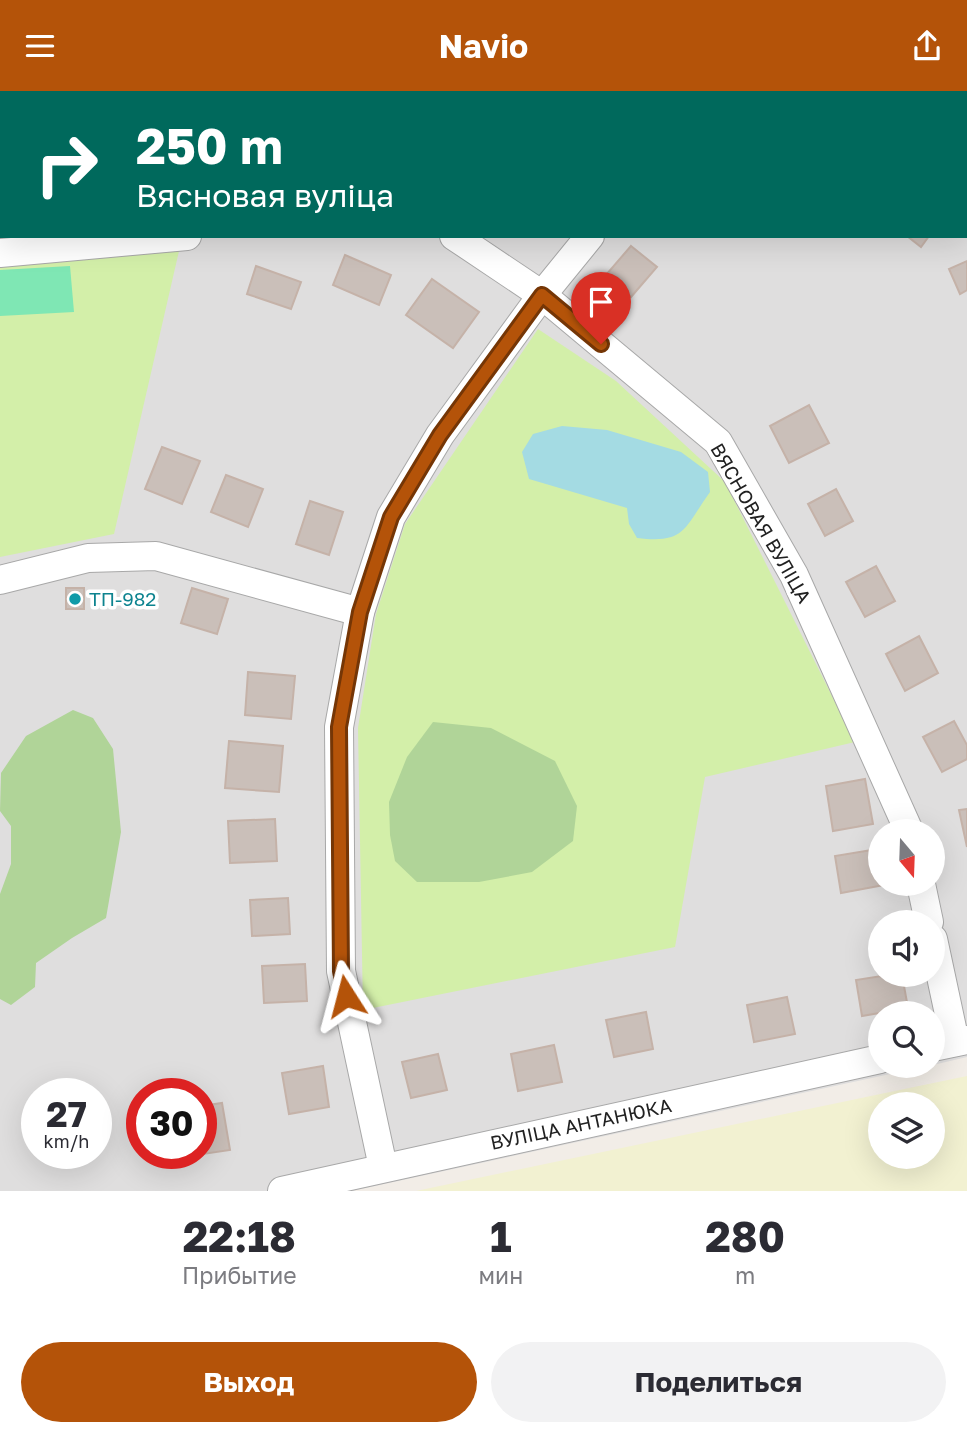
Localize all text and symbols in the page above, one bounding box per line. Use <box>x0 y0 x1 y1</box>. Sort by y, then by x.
icon: menu <box>21 27 59 65</box>
text: Navio <box>439 27 528 65</box>
icon: share <box>908 27 946 65</box>
text: 250 m <box>136 116 283 175</box>
icon: right <box>21 119 112 210</box>
text: Вясновая вуліца <box>136 176 394 214</box>
pin <box>571 272 631 344</box>
icon: arrive <box>582 283 620 321</box>
street label: ВЯСНОВАЯ ВУЛІЦА <box>706 439 817 607</box>
place label: ТП-982 <box>89 587 156 610</box>
marker: ТП-982 <box>67 591 83 607</box>
north arrow <box>868 819 945 896</box>
map controls <box>868 819 945 1169</box>
button: sound <box>868 910 945 987</box>
position arrow <box>309 959 383 1033</box>
button: search <box>868 1001 945 1078</box>
speed limit sign: 30 <box>126 1078 217 1169</box>
button: layers <box>868 1092 945 1169</box>
text: 27 <box>46 1093 87 1135</box>
street label: ВУЛІЦА АНТАНЮКА <box>488 1093 674 1154</box>
text: km/h <box>44 1130 89 1152</box>
text: 22:18 <box>183 1211 296 1261</box>
text: 1 <box>490 1211 512 1261</box>
text: 280 <box>705 1211 785 1261</box>
text: Прибытие <box>182 1261 297 1289</box>
text: мин <box>479 1261 523 1289</box>
text: m <box>735 1261 755 1289</box>
button: Выход <box>21 1342 477 1422</box>
button: Поделиться <box>491 1342 946 1422</box>

